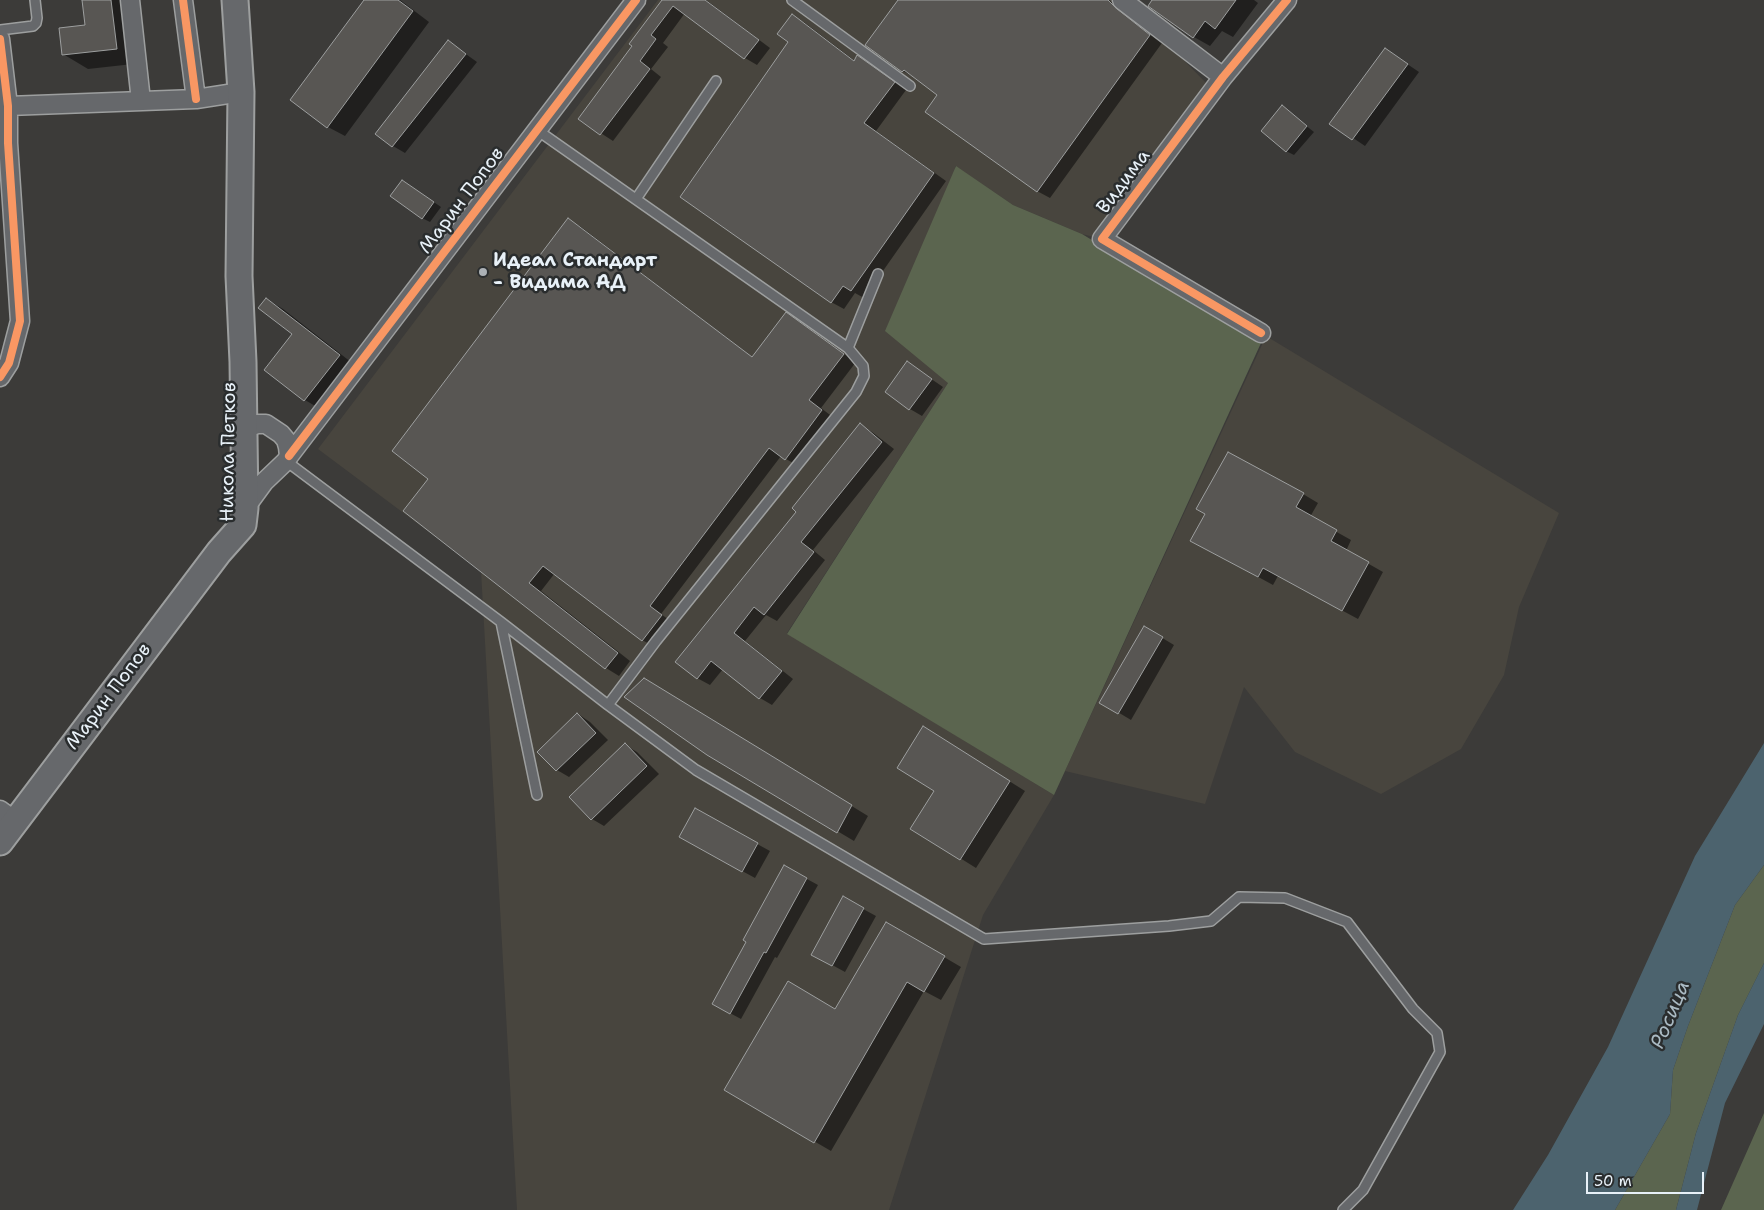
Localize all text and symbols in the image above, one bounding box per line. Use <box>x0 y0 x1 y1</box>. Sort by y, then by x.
street label: Марин Попов <box>415 143 509 259</box>
street label: Видима <box>1092 145 1156 219</box>
place label: Идеал Стандарт - Видима АД <box>493 250 657 294</box>
marker: Идеал Стандарт - Видима АД <box>477 266 489 278</box>
street label: Никола Петков <box>216 382 242 522</box>
street label: Марин Попов <box>62 639 156 755</box>
water label: Росица <box>1646 978 1696 1052</box>
scale bar <box>1589 1162 1706 1194</box>
text: 50 m <box>1594 1171 1632 1191</box>

